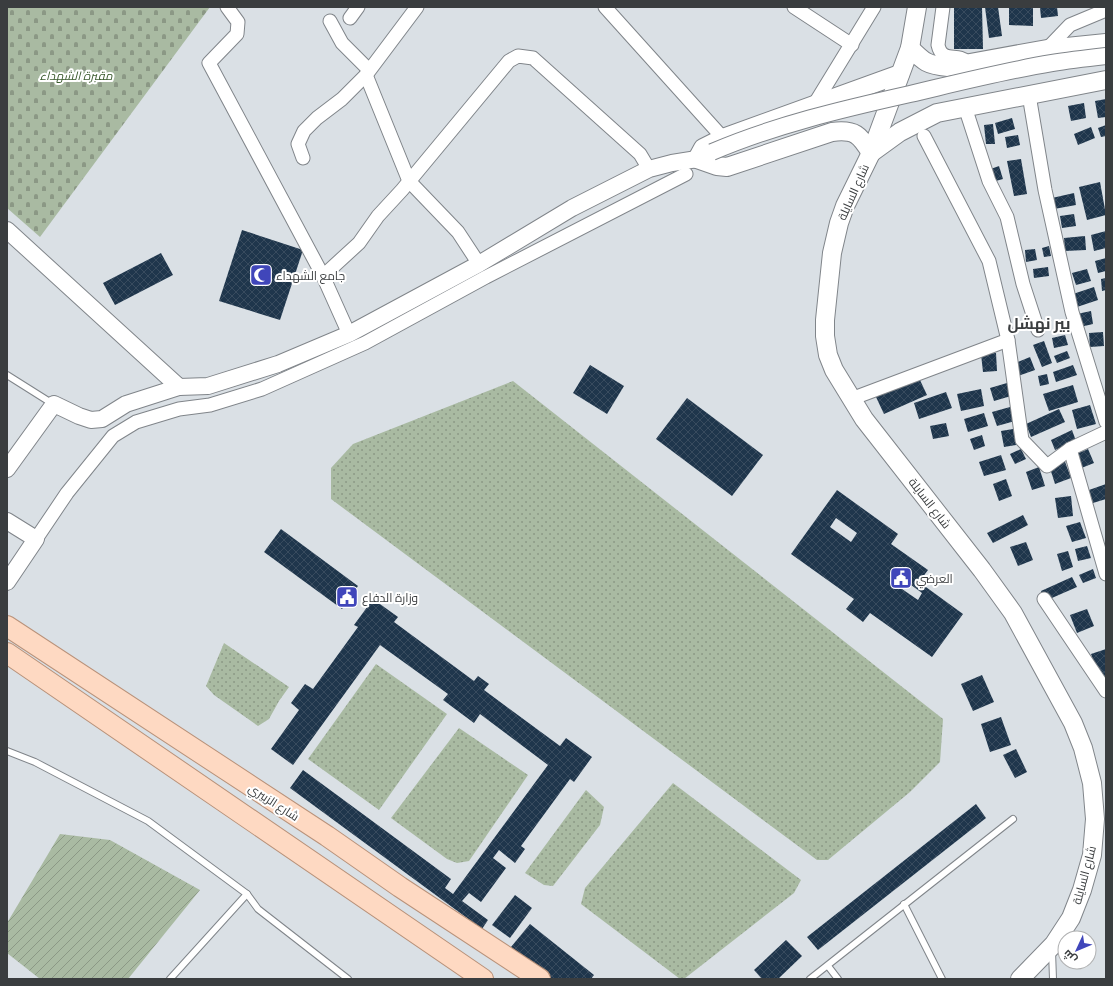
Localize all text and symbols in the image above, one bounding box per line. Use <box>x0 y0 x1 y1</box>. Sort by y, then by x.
park label: مقبرة الشهداء <box>39 64 113 87</box>
street label: شارع السايلة <box>830 160 876 224</box>
mosque icon: جامع الشهداء <box>248 262 274 288</box>
place label: جامع الشهداء <box>276 264 345 287</box>
district label: بير نهشل <box>1008 308 1070 338</box>
street label: شارع السايلة <box>902 472 958 534</box>
public building icon: العرضي <box>888 565 914 591</box>
place label: العرضي <box>916 567 953 590</box>
public building icon: وزارة الدفاع <box>334 584 360 610</box>
place label: وزارة الدفاع <box>362 586 418 609</box>
street label: شارع الزبيري <box>244 777 304 827</box>
street label: شارع السايلة <box>1065 843 1103 907</box>
north arrow <box>1057 930 1097 970</box>
text: ش <box>1058 945 1082 969</box>

